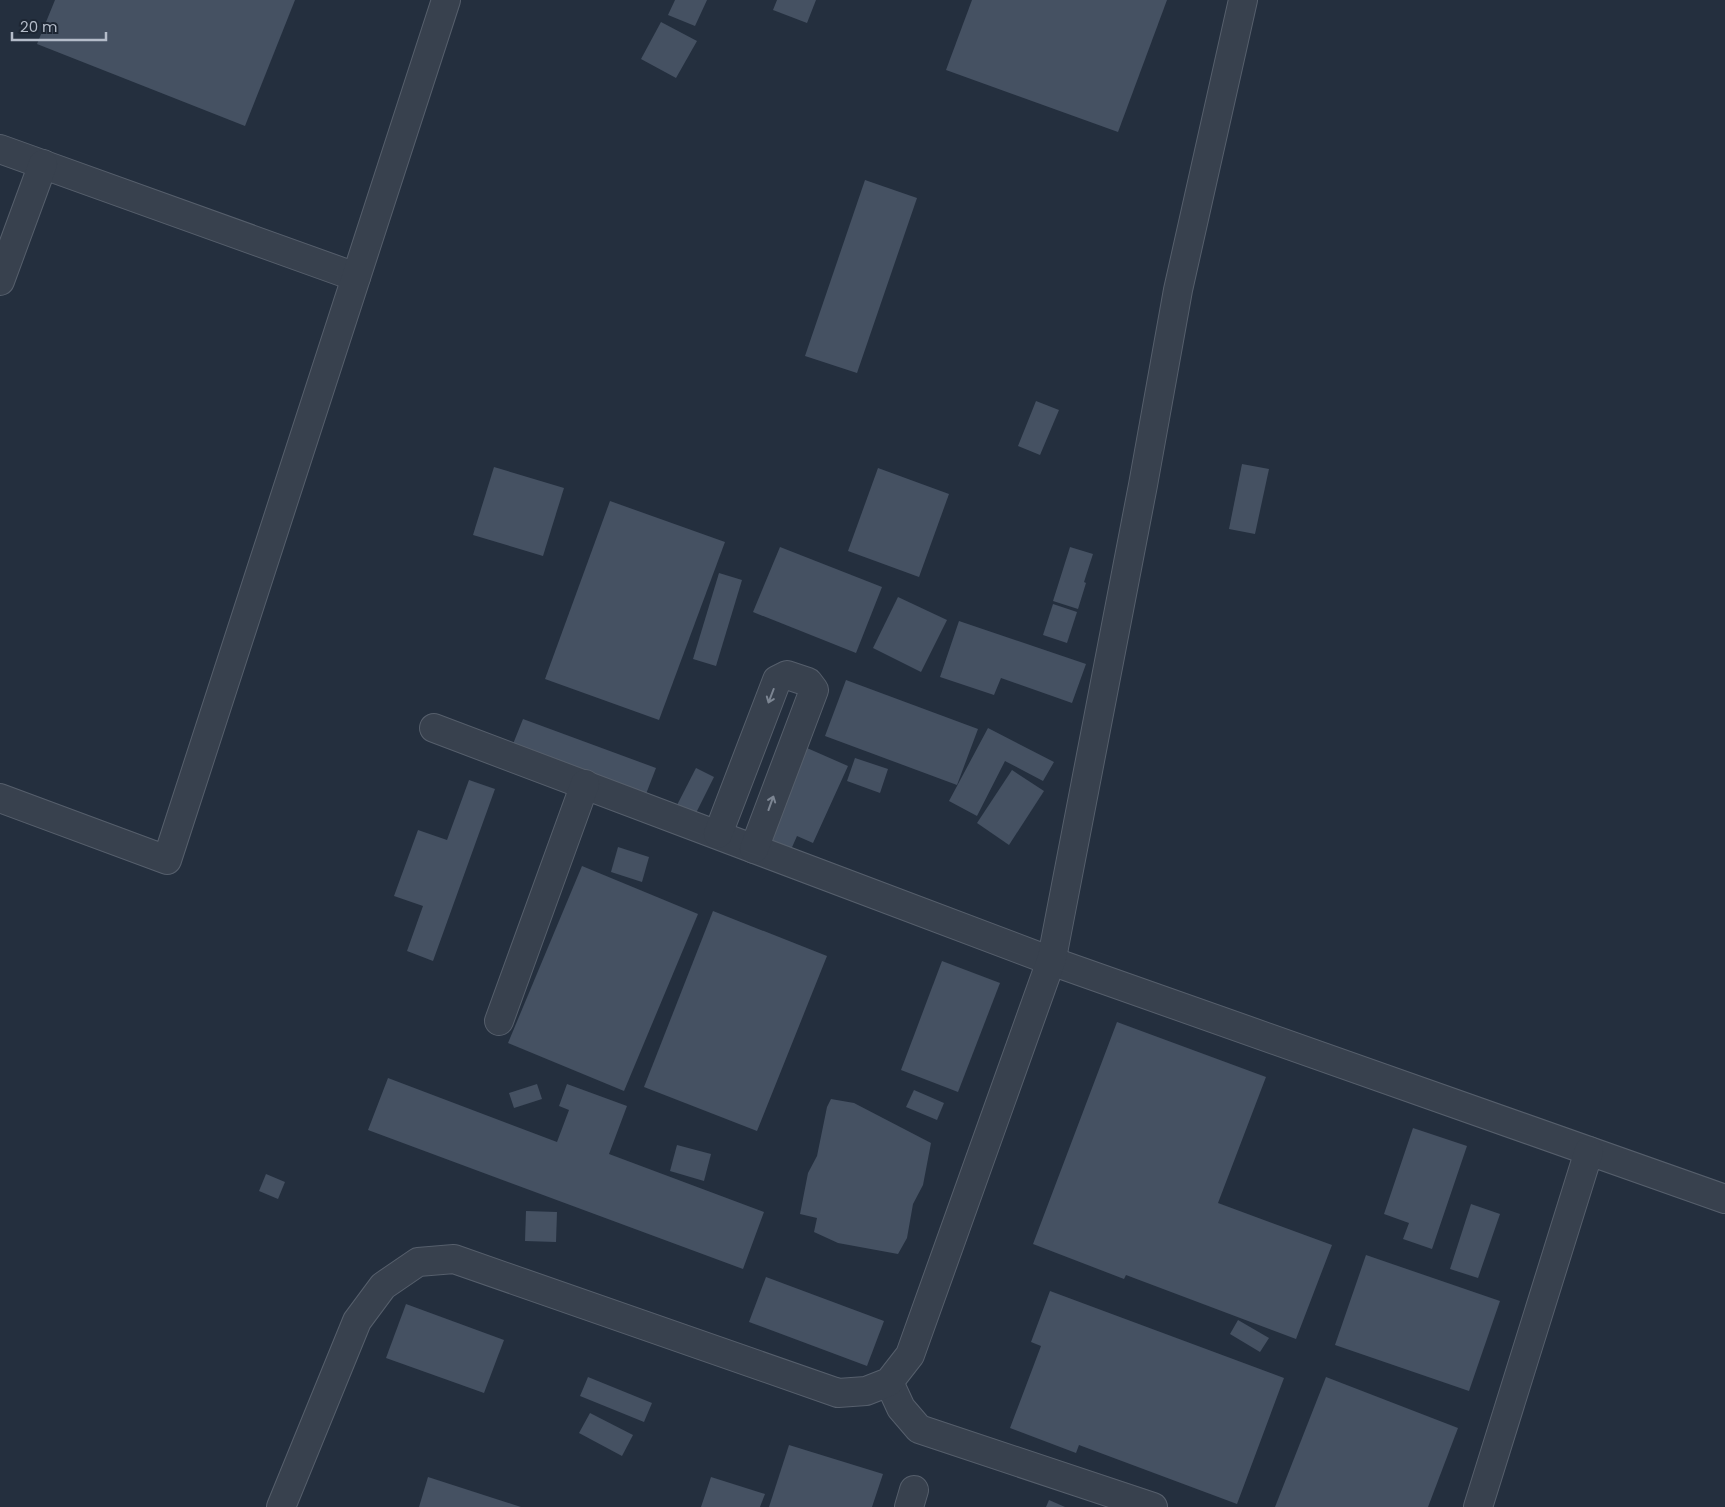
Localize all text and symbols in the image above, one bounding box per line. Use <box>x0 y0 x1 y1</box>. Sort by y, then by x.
scale bar <box>12 10 106 42</box>
text: 20 m <box>20 16 58 37</box>
one-way arrow <box>766 688 775 703</box>
one-way arrow <box>767 796 777 811</box>

